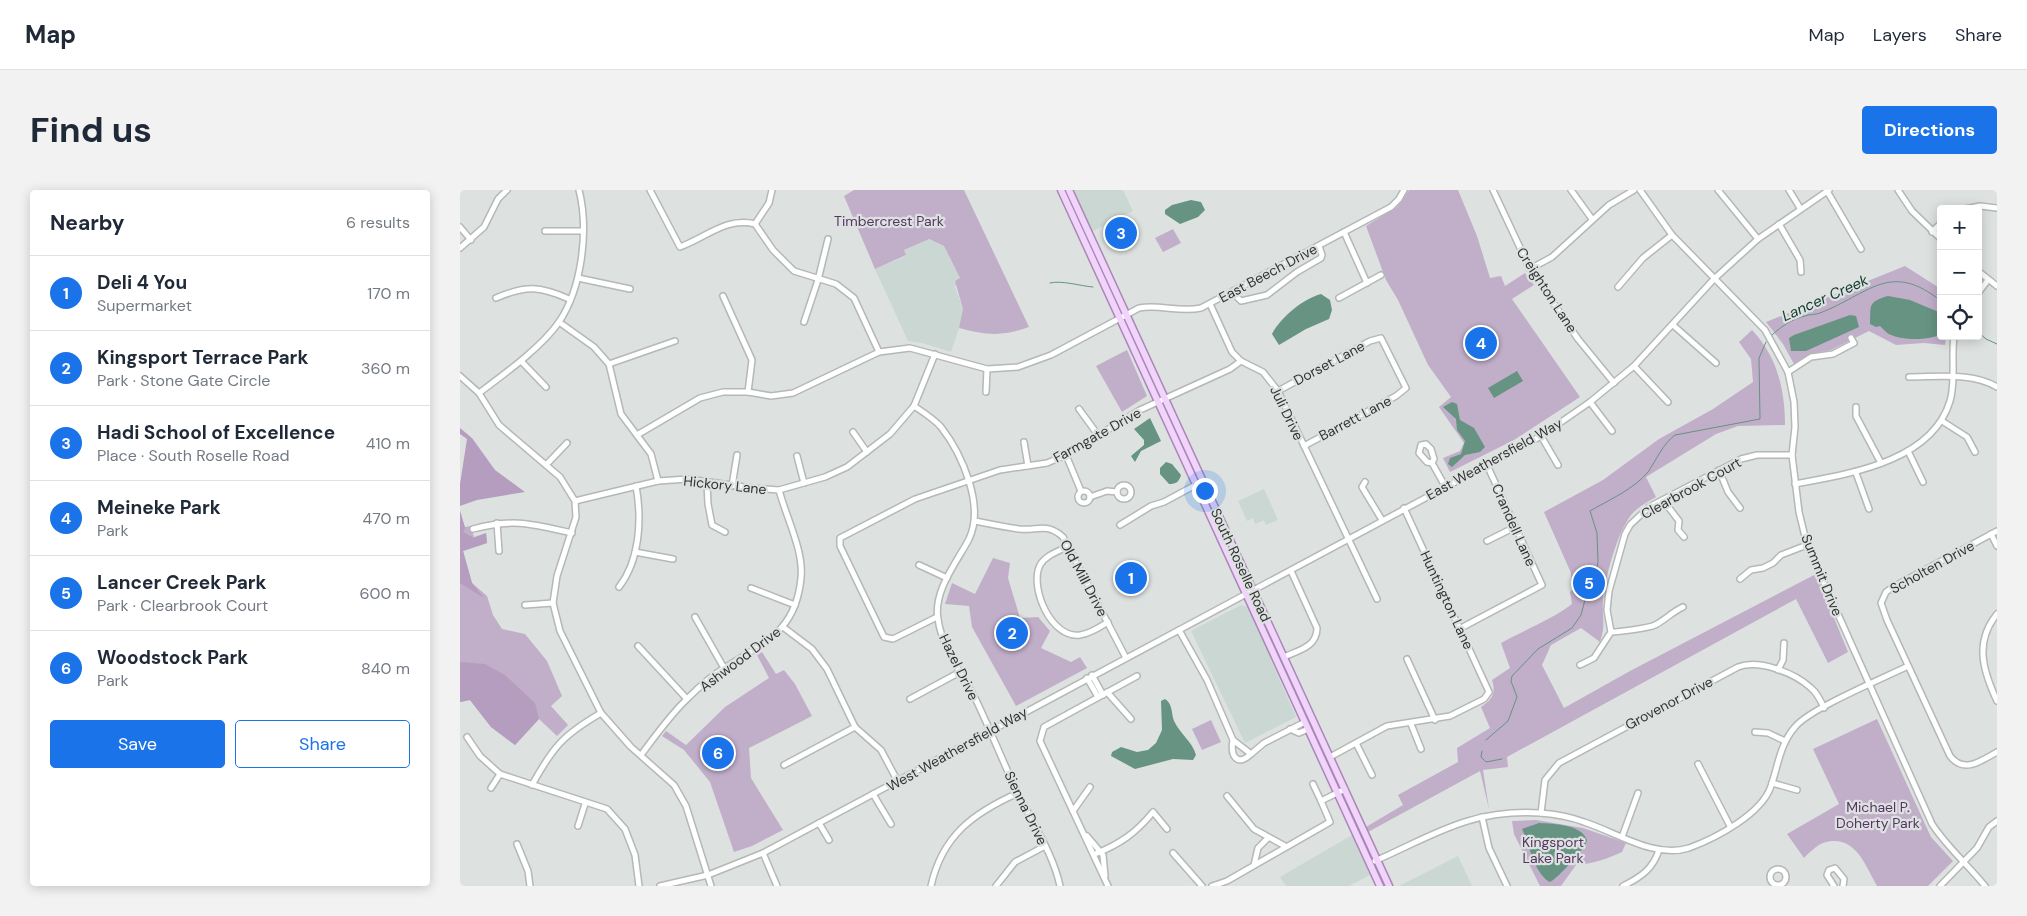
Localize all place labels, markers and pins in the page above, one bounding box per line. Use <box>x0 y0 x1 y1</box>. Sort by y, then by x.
pin: 3 <box>1105 214 1137 252</box>
pin: 4 <box>1465 324 1497 362</box>
pin: 1 <box>1115 559 1147 597</box>
pin: 5 <box>1573 564 1605 602</box>
pin: 2 <box>996 614 1028 652</box>
pin: 6 <box>702 734 734 772</box>

